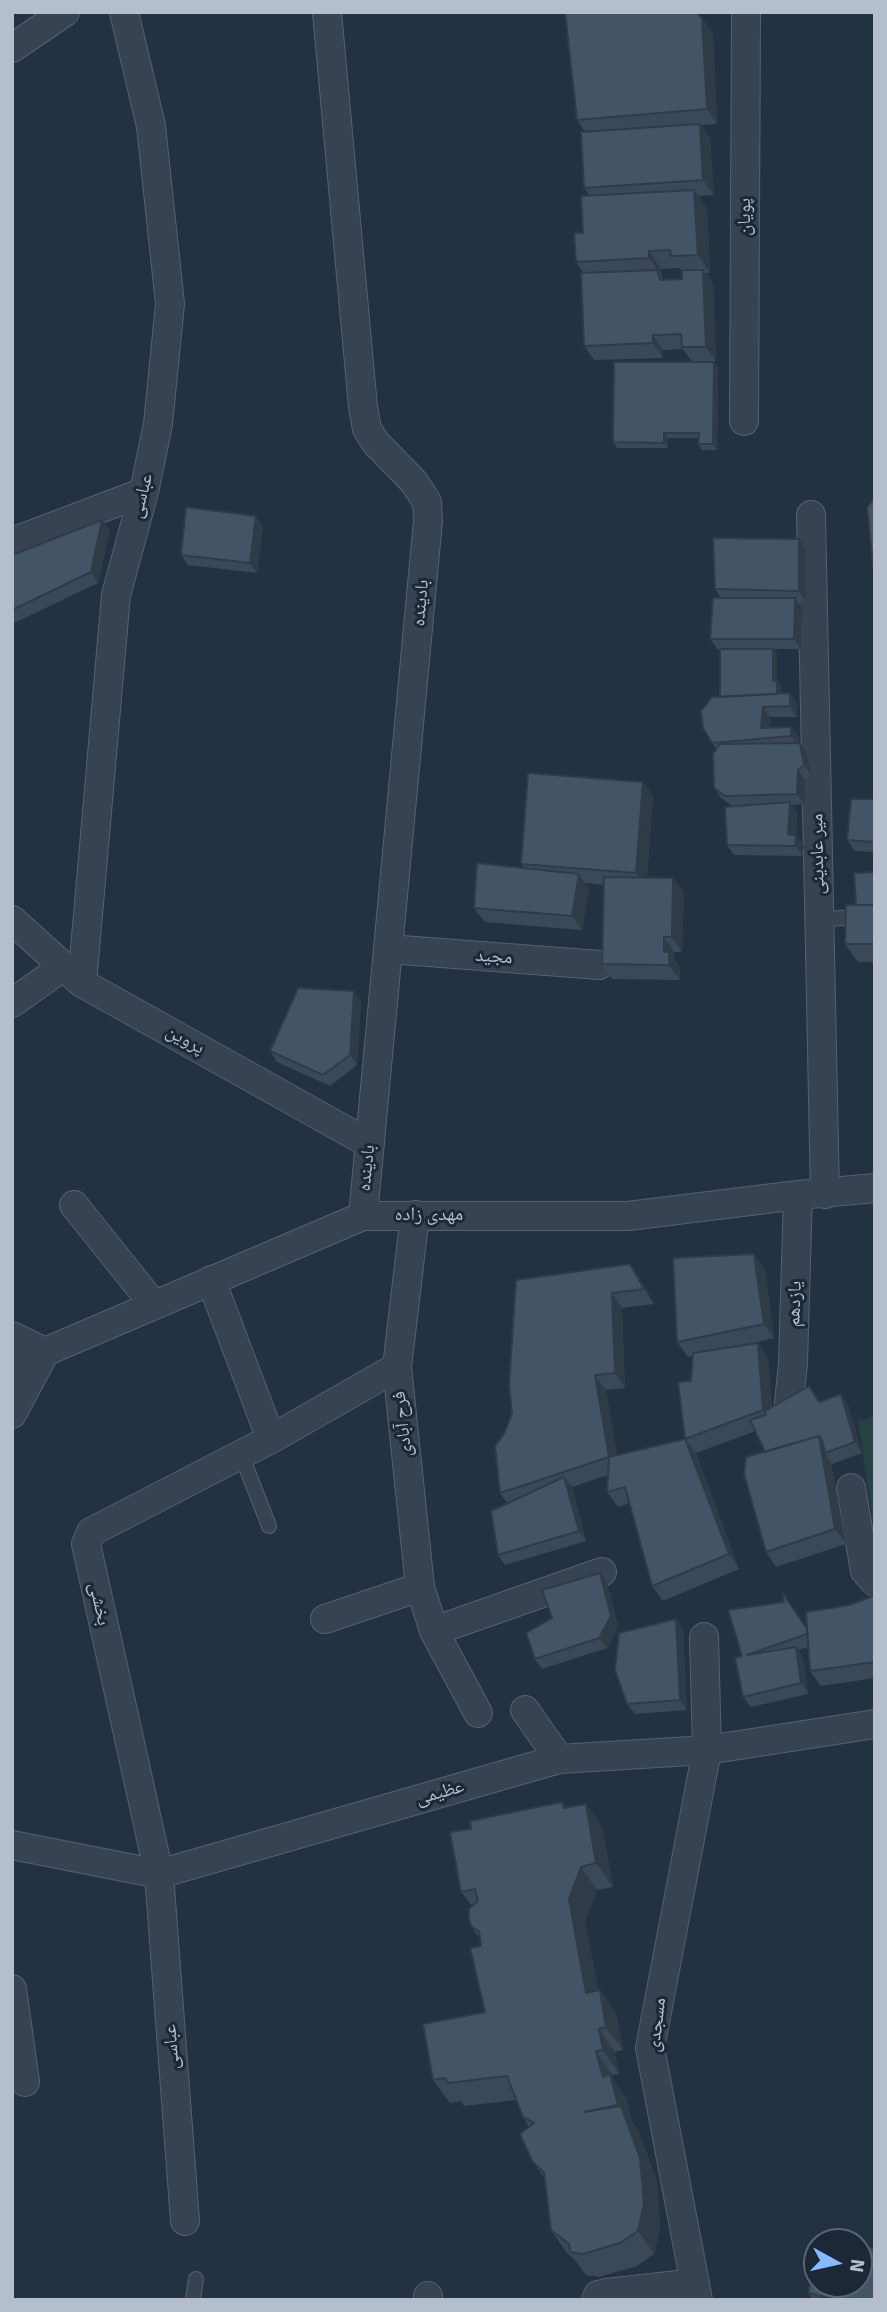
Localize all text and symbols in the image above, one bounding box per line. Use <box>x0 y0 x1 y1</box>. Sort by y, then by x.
street label: پویان <box>734 198 756 236</box>
street label: عباسی <box>125 471 159 521</box>
street label: بادینده <box>408 579 434 627</box>
street label: میر عابدینی <box>806 813 830 895</box>
street label: مجید <box>475 944 513 970</box>
street label: پروین <box>162 1020 208 1060</box>
street label: بادینده <box>353 1144 381 1192</box>
street label: مهدی زاده <box>395 1204 463 1226</box>
street label: یازدهم <box>783 1281 807 1327</box>
street label: فرح آبادی <box>388 1390 418 1458</box>
street label: بخشی <box>83 1580 115 1628</box>
street label: عظیمی <box>413 1775 467 1811</box>
street label: مسجدی <box>642 1996 672 2054</box>
street label: عباسی <box>159 2024 185 2070</box>
north arrow <box>803 2228 873 2298</box>
text: N <box>844 2257 870 2274</box>

